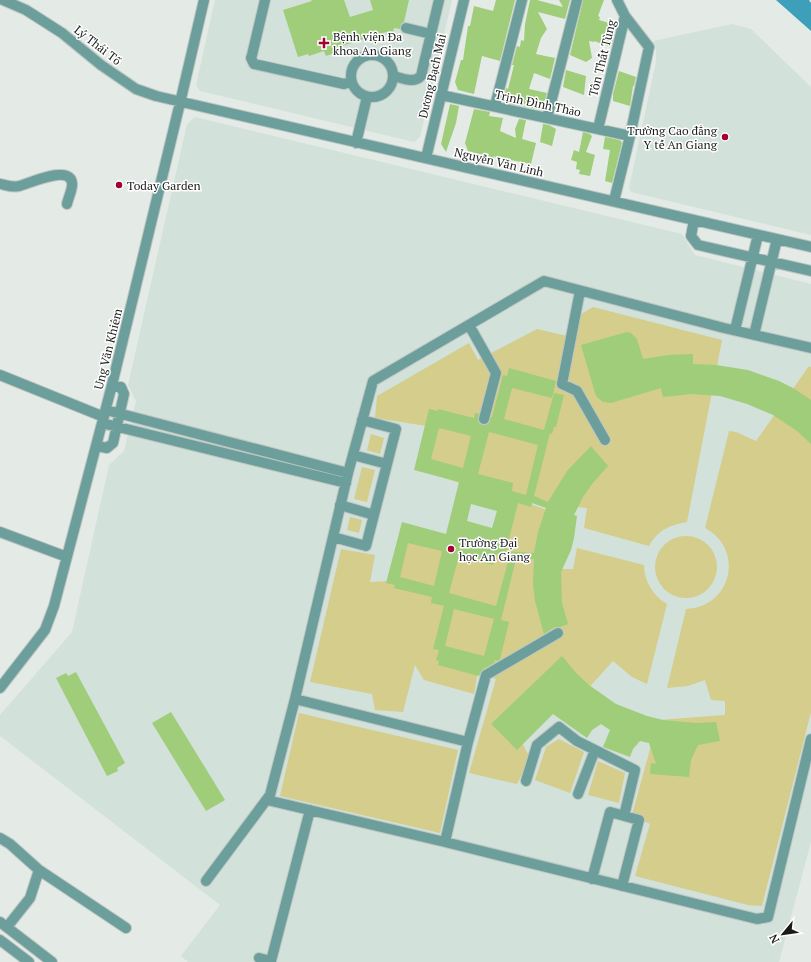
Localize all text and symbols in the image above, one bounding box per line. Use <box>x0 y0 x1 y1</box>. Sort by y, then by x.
street label: Tôn Thất Tùng <box>585 17 619 98</box>
street label: Lý Thái Tổ <box>72 22 124 68</box>
place label: Bệnh viện Đa khoa An Giang <box>333 29 412 58</box>
street label: Dương Bạch Mai <box>415 32 449 120</box>
marker: Bệnh viện Đa khoa An Giang <box>318 37 330 49</box>
street label: Trịnh Đình Thảo <box>494 87 583 120</box>
place label: Trường Cao đẳng Y tế An Giang <box>627 123 718 152</box>
marker: Trường Cao đẳng Y tế An Giang <box>720 132 730 142</box>
street label: Nguyễn Văn Linh <box>453 144 545 180</box>
place label: Today Garden <box>127 178 201 193</box>
marker: Today Garden <box>114 180 124 190</box>
street label: Ung Văn Khiêm <box>91 306 125 391</box>
place label: Trường Đại học An Giang <box>459 535 531 564</box>
marker: Trường Đại học An Giang <box>446 544 456 554</box>
north arrow <box>763 914 803 954</box>
text: N <box>766 931 782 946</box>

